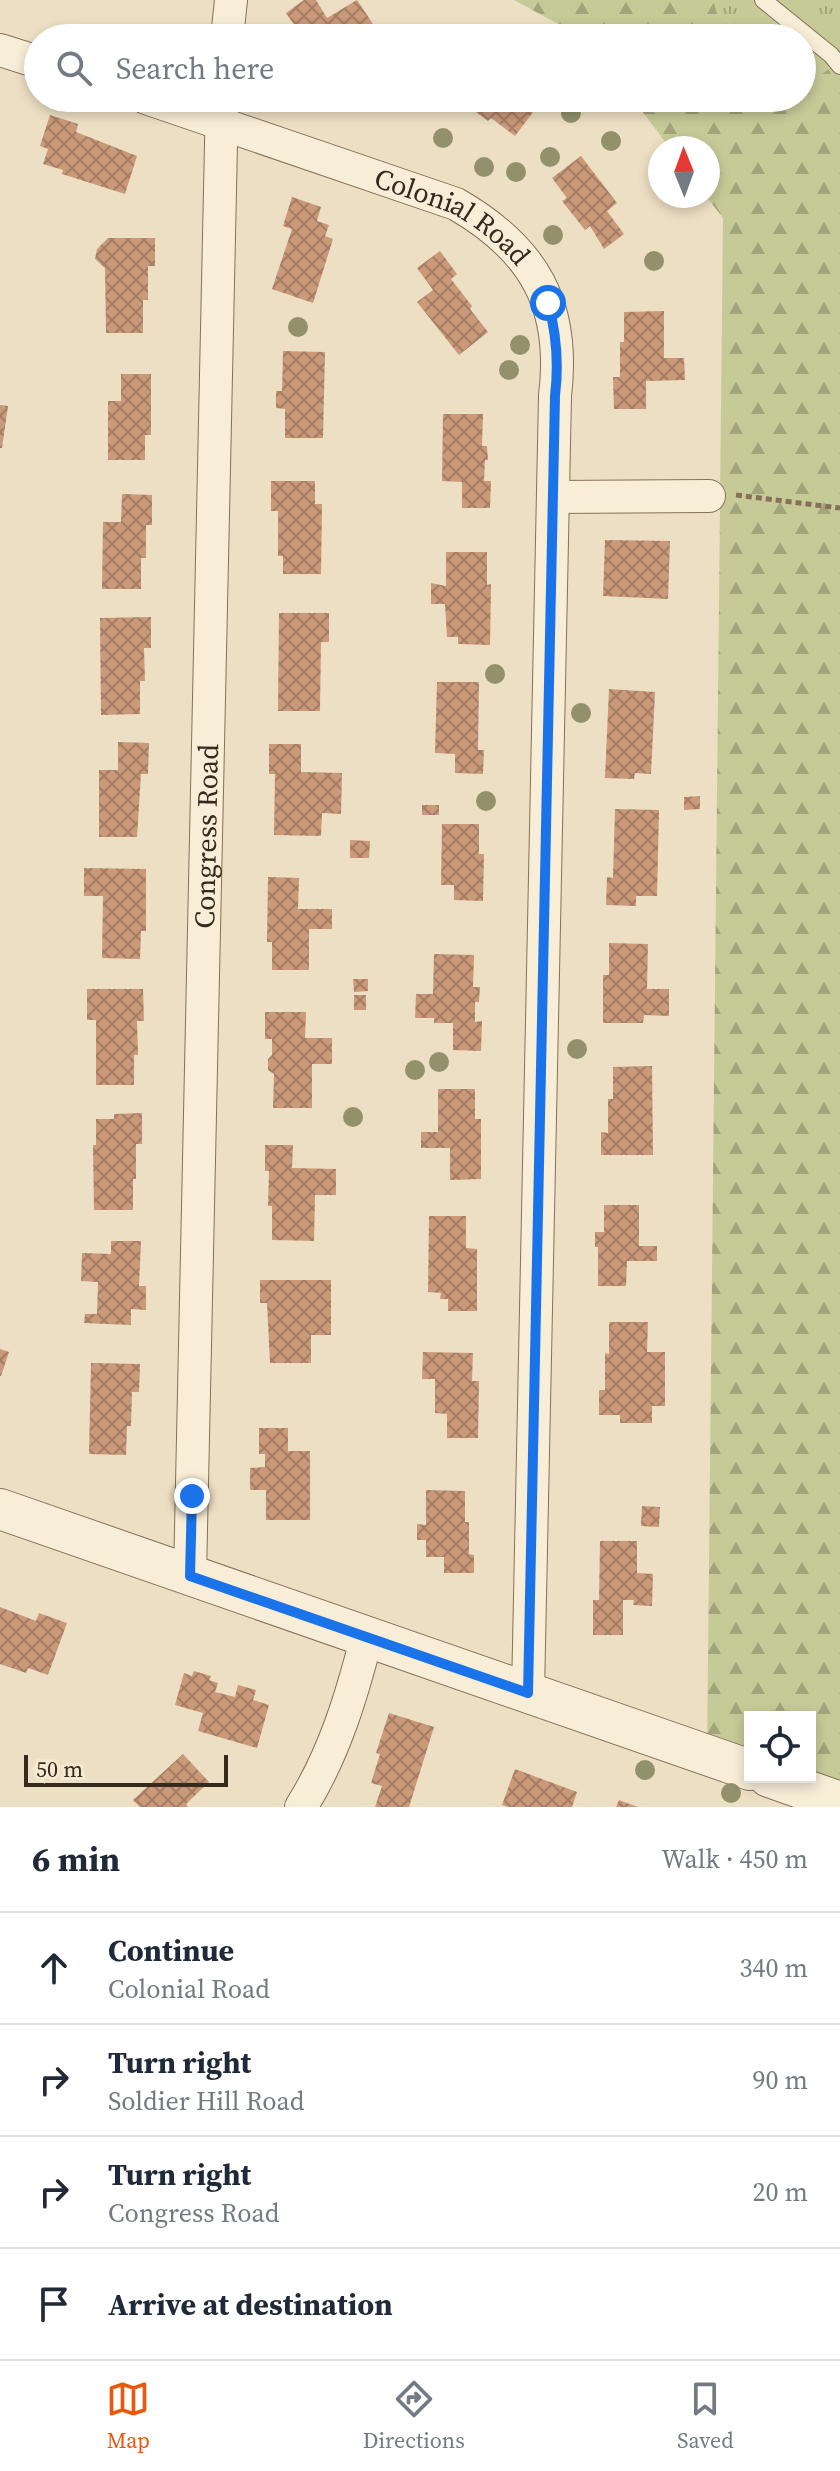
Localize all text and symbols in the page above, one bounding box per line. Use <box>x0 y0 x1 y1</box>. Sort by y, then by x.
search box <box>24 24 816 112</box>
icon: search <box>52 46 96 90</box>
text: Search here <box>116 48 274 89</box>
north arrow <box>648 136 720 208</box>
street label: Colonial Road <box>370 159 539 273</box>
route start <box>530 285 566 321</box>
street label: Congress Road <box>185 743 227 929</box>
route end <box>174 1478 210 1514</box>
map controls <box>744 1711 816 1783</box>
button: locate <box>744 1711 816 1783</box>
scale bar <box>24 1751 228 1787</box>
text: 50 m <box>36 1754 83 1784</box>
text: 6 min <box>32 1836 120 1882</box>
text: Walk · 450 m <box>661 1841 808 1877</box>
text: Continue <box>108 1930 234 1971</box>
icon: ahead <box>32 1946 76 1990</box>
text: 340 m <box>740 1950 808 1986</box>
text: Colonial Road <box>108 1971 270 2007</box>
text: Turn right <box>108 2042 251 2083</box>
icon: right <box>32 2058 76 2102</box>
text: 90 m <box>753 2062 808 2098</box>
text: Soldier Hill Road <box>108 2083 305 2119</box>
text: Turn right <box>108 2154 251 2195</box>
icon: right <box>32 2170 76 2214</box>
text: 20 m <box>753 2174 808 2210</box>
text: Congress Road <box>108 2195 279 2231</box>
icon: arrive <box>32 2282 76 2326</box>
text: Arrive at destination <box>108 2284 393 2325</box>
tab: Map <box>106 2377 150 2455</box>
tab: Directions <box>363 2377 465 2455</box>
tab: Saved <box>677 2377 734 2455</box>

